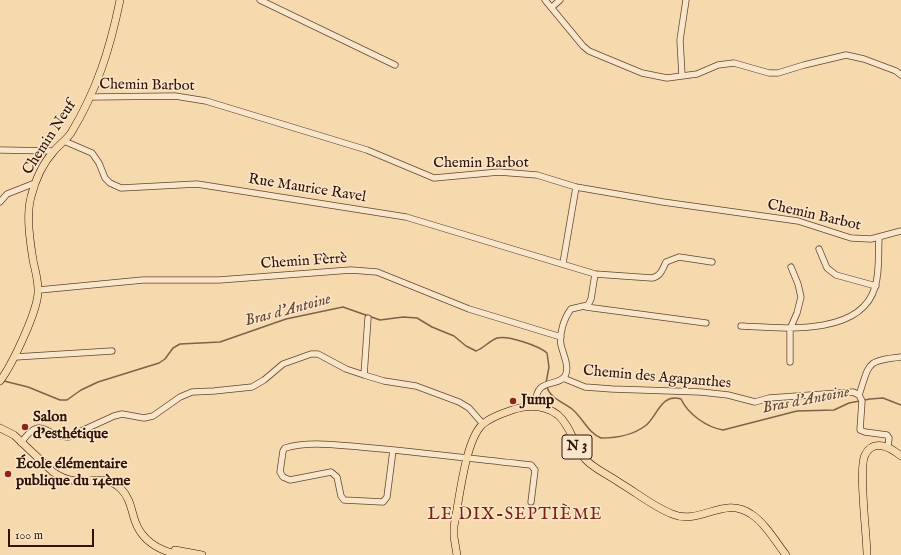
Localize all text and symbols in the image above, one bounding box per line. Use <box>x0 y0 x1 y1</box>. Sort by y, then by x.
street label: Chemin Barbot <box>99 76 195 96</box>
street label: Chemin Neuf <box>19 97 81 179</box>
street label: Chemin Barbot <box>433 155 529 173</box>
street label: Rue Maurice Ravel <box>247 171 367 207</box>
street label: Chemin Barbot <box>765 196 863 236</box>
street label: Chemin Fèrrè <box>260 250 348 274</box>
water label: Bras d'Antoine <box>243 290 333 332</box>
street label: Chemin des Agapanthes <box>582 363 732 393</box>
water label: Bras d'Antoine <box>761 383 851 419</box>
place label: Jump <box>521 392 554 410</box>
marker: Jump <box>508 396 518 406</box>
place label: Salon d'esthétique <box>33 409 108 444</box>
marker: Salon d'esthétique <box>20 422 30 432</box>
road number: N 3 <box>562 435 592 459</box>
place label: École élémentaire publique du 14ème <box>16 456 130 491</box>
marker: École élémentaire publique du 14ème <box>3 469 13 479</box>
district label: LE DIX-SEPTIÈME <box>428 506 602 526</box>
scale bar <box>10 521 96 547</box>
text: 100 m <box>15 528 43 543</box>

